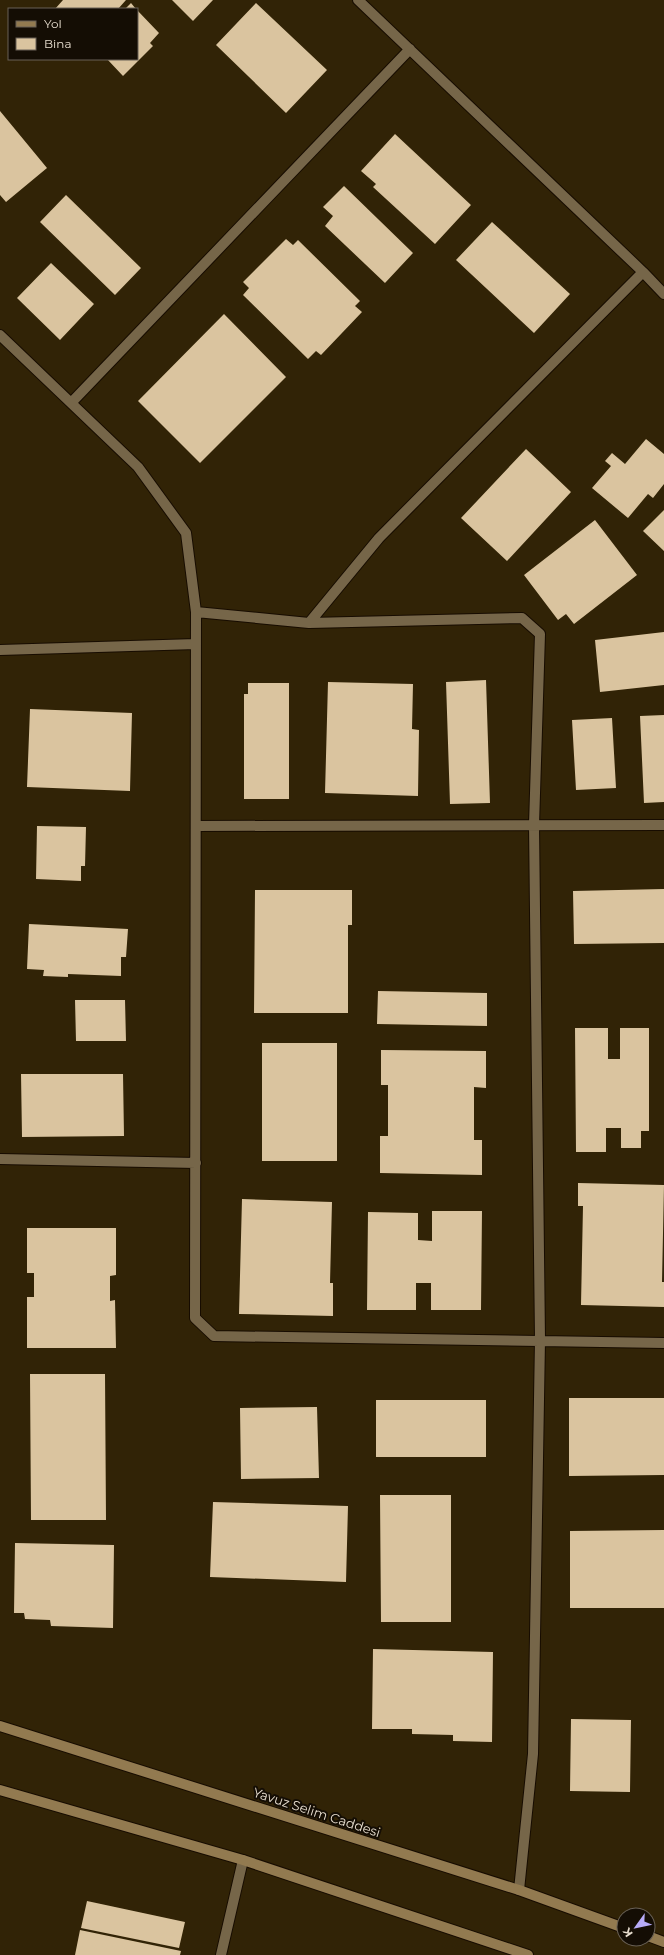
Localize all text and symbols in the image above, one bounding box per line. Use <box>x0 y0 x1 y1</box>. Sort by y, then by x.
legend <box>8 8 138 60</box>
text: Yol <box>44 16 62 31</box>
text: Bina <box>44 36 71 51</box>
street label: Yavuz Selim Caddesi <box>251 1784 383 1840</box>
north arrow <box>616 1907 656 1947</box>
text: K <box>619 1924 636 1940</box>

